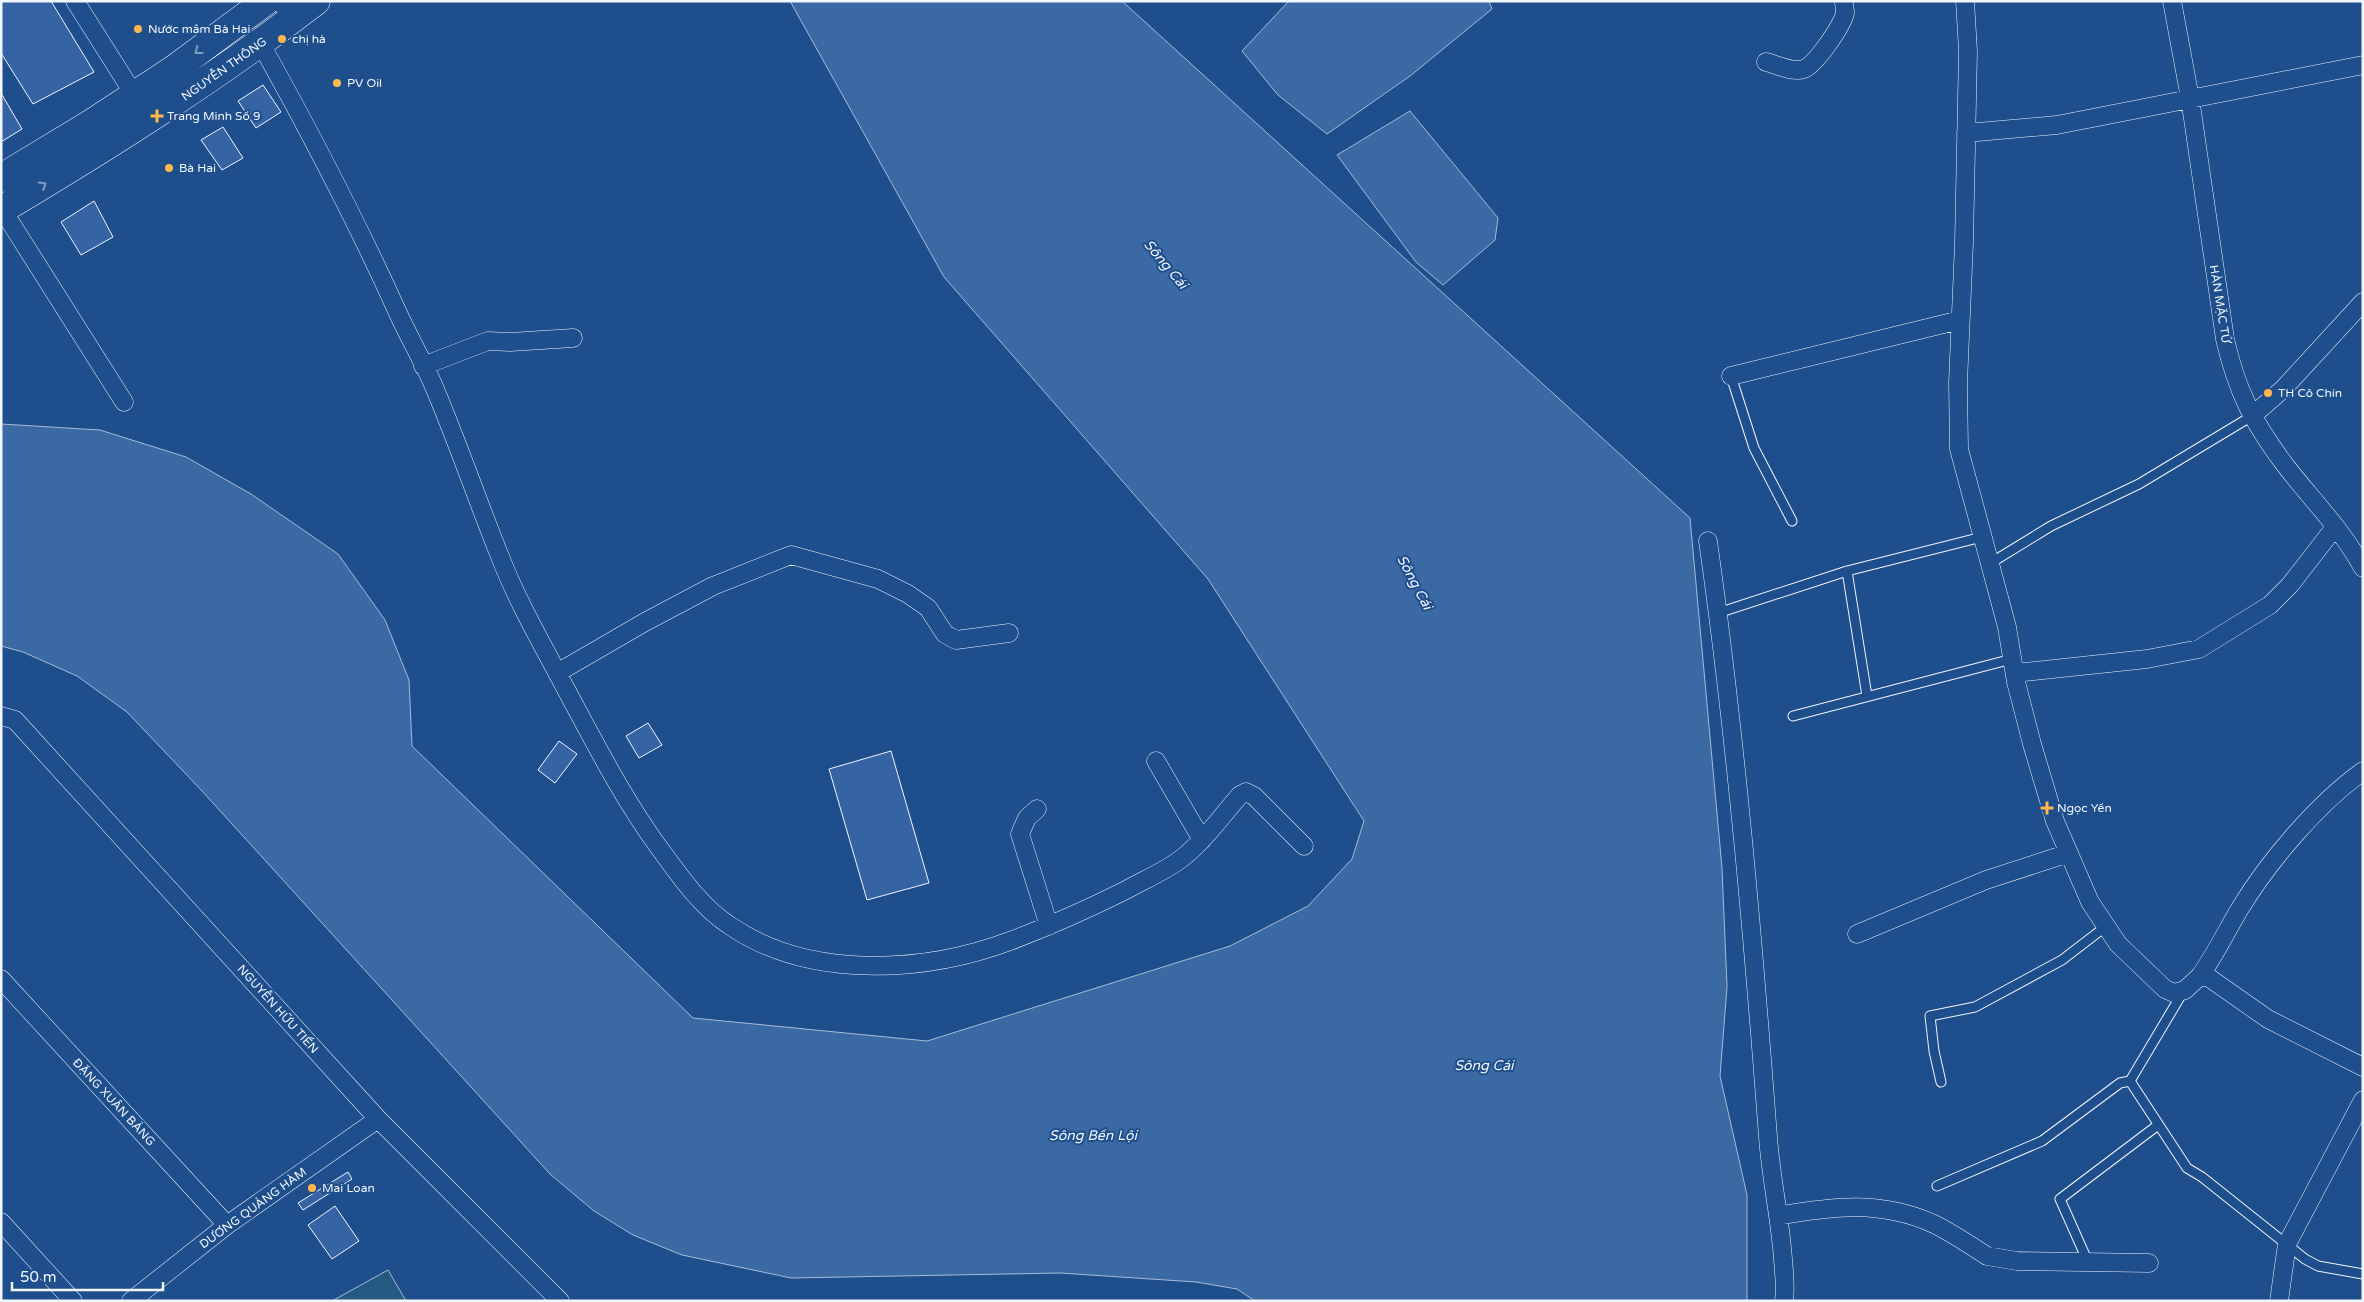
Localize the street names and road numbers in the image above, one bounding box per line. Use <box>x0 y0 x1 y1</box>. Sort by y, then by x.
street label: NGUYỄN THÔNG <box>179 34 269 104</box>
street label: HÀN MẶC TỬ <box>2207 264 2233 345</box>
street label: NGUYỄN HỮU TIẾN <box>235 962 321 1056</box>
street label: ĐẶNG XUÂN BẢNG <box>70 1055 158 1149</box>
street label: DƯƠNG QUẢNG HÀM <box>197 1164 309 1252</box>

